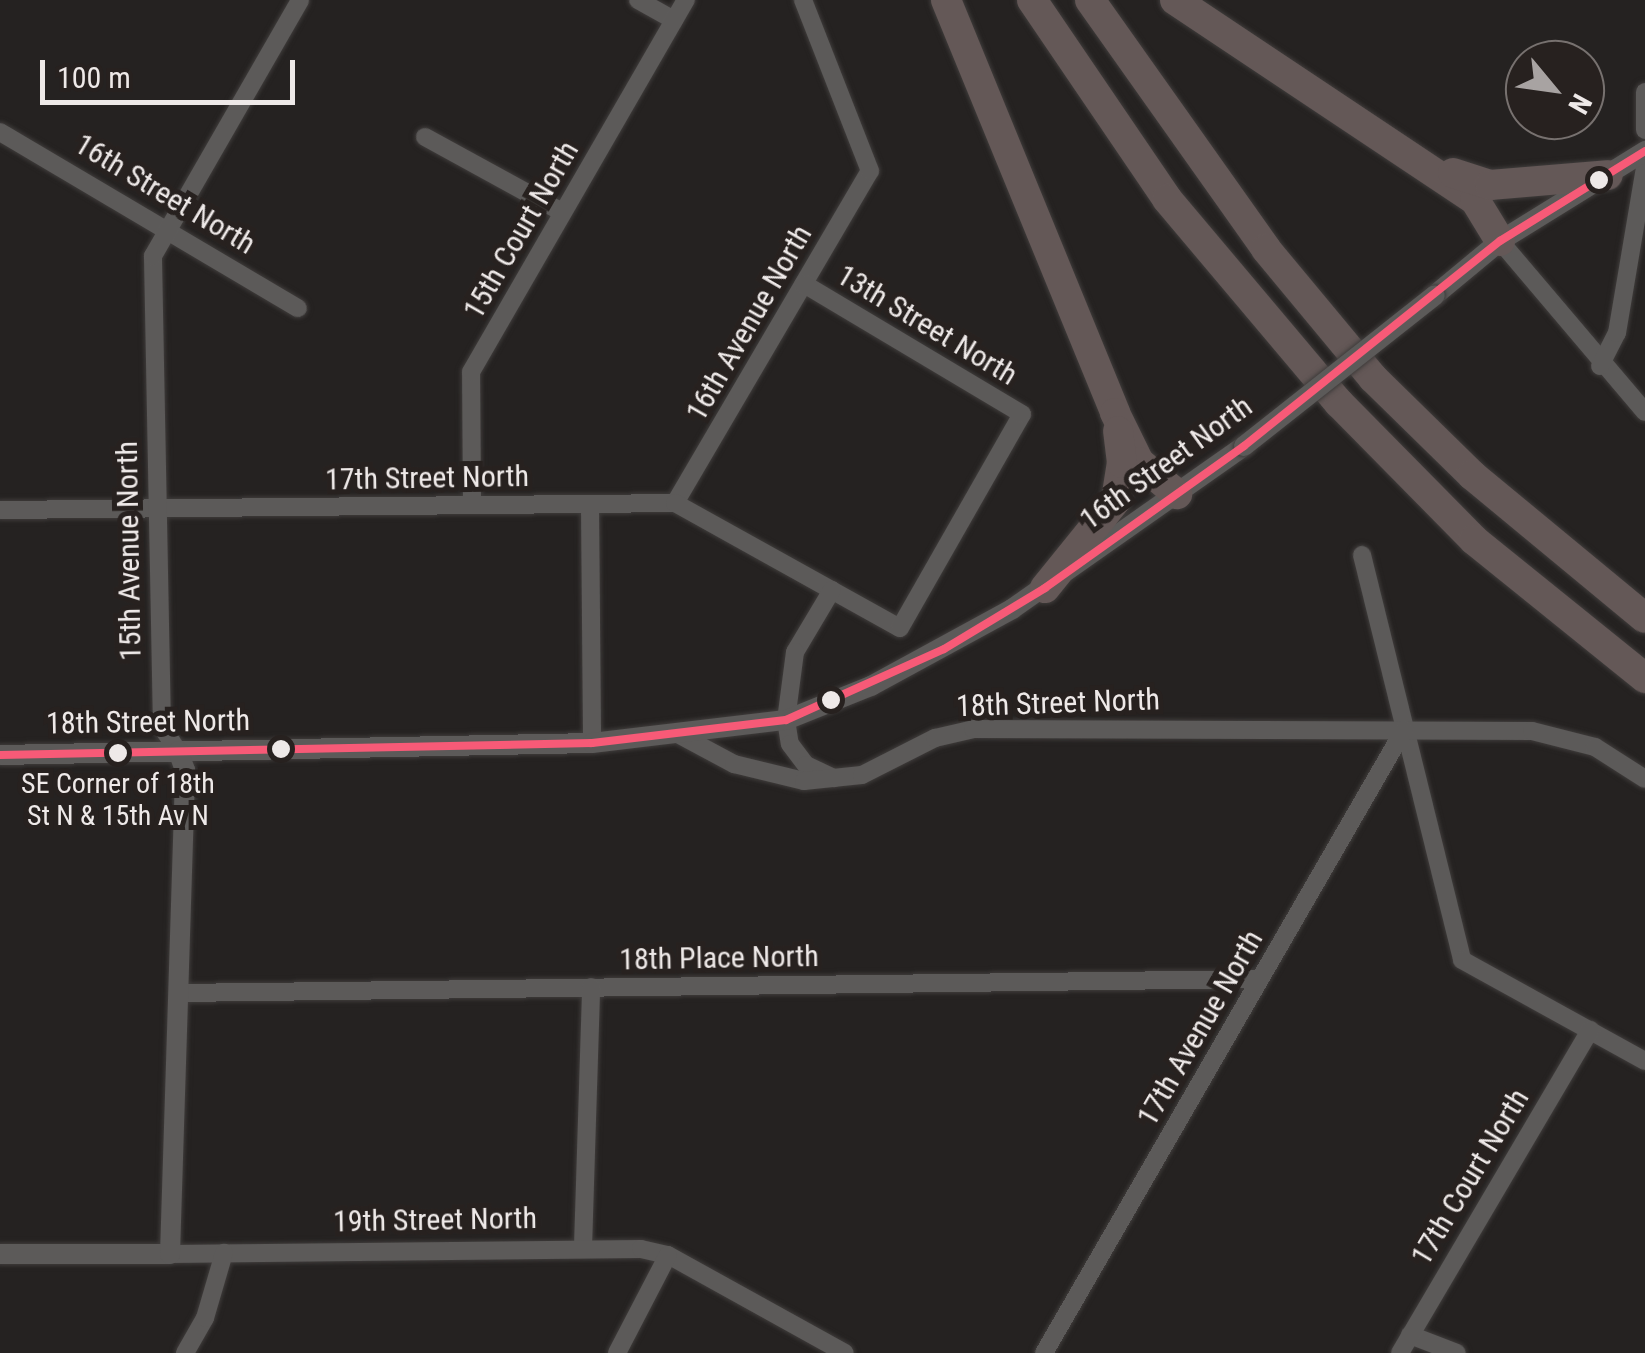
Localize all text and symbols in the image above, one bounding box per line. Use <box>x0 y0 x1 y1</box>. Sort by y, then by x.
scale bar <box>45 40 300 102</box>
north arrow <box>1505 40 1605 140</box>
text: 100 m <box>57 60 131 95</box>
text: N <box>1561 88 1599 119</box>
street label: 16th Street North <box>68 126 262 262</box>
street label: 15th Court North <box>456 135 586 325</box>
unlabelled marker <box>1589 170 1609 190</box>
street label: 16th Avenue North <box>678 219 820 427</box>
street label: 13th Street North <box>830 257 1024 393</box>
street label: 16th Street North <box>1073 389 1259 537</box>
street label: 15th Avenue North <box>109 441 149 661</box>
street label: 17th Street North <box>325 458 529 498</box>
street label: 18th Street North <box>955 681 1161 725</box>
unlabelled marker <box>821 690 841 710</box>
street label: 18th Street North <box>46 702 250 742</box>
unlabelled marker <box>271 739 291 759</box>
marker: SE Corner of 18th St N & 15th Av N <box>108 743 128 763</box>
place label: SE Corner of 18th St N & 15th Av N <box>21 767 215 833</box>
street label: 17th Avenue North <box>1129 924 1271 1132</box>
street label: 18th Place North <box>619 938 819 978</box>
street label: 17th Court North <box>1403 1082 1537 1272</box>
street label: 19th Street North <box>333 1200 537 1240</box>

